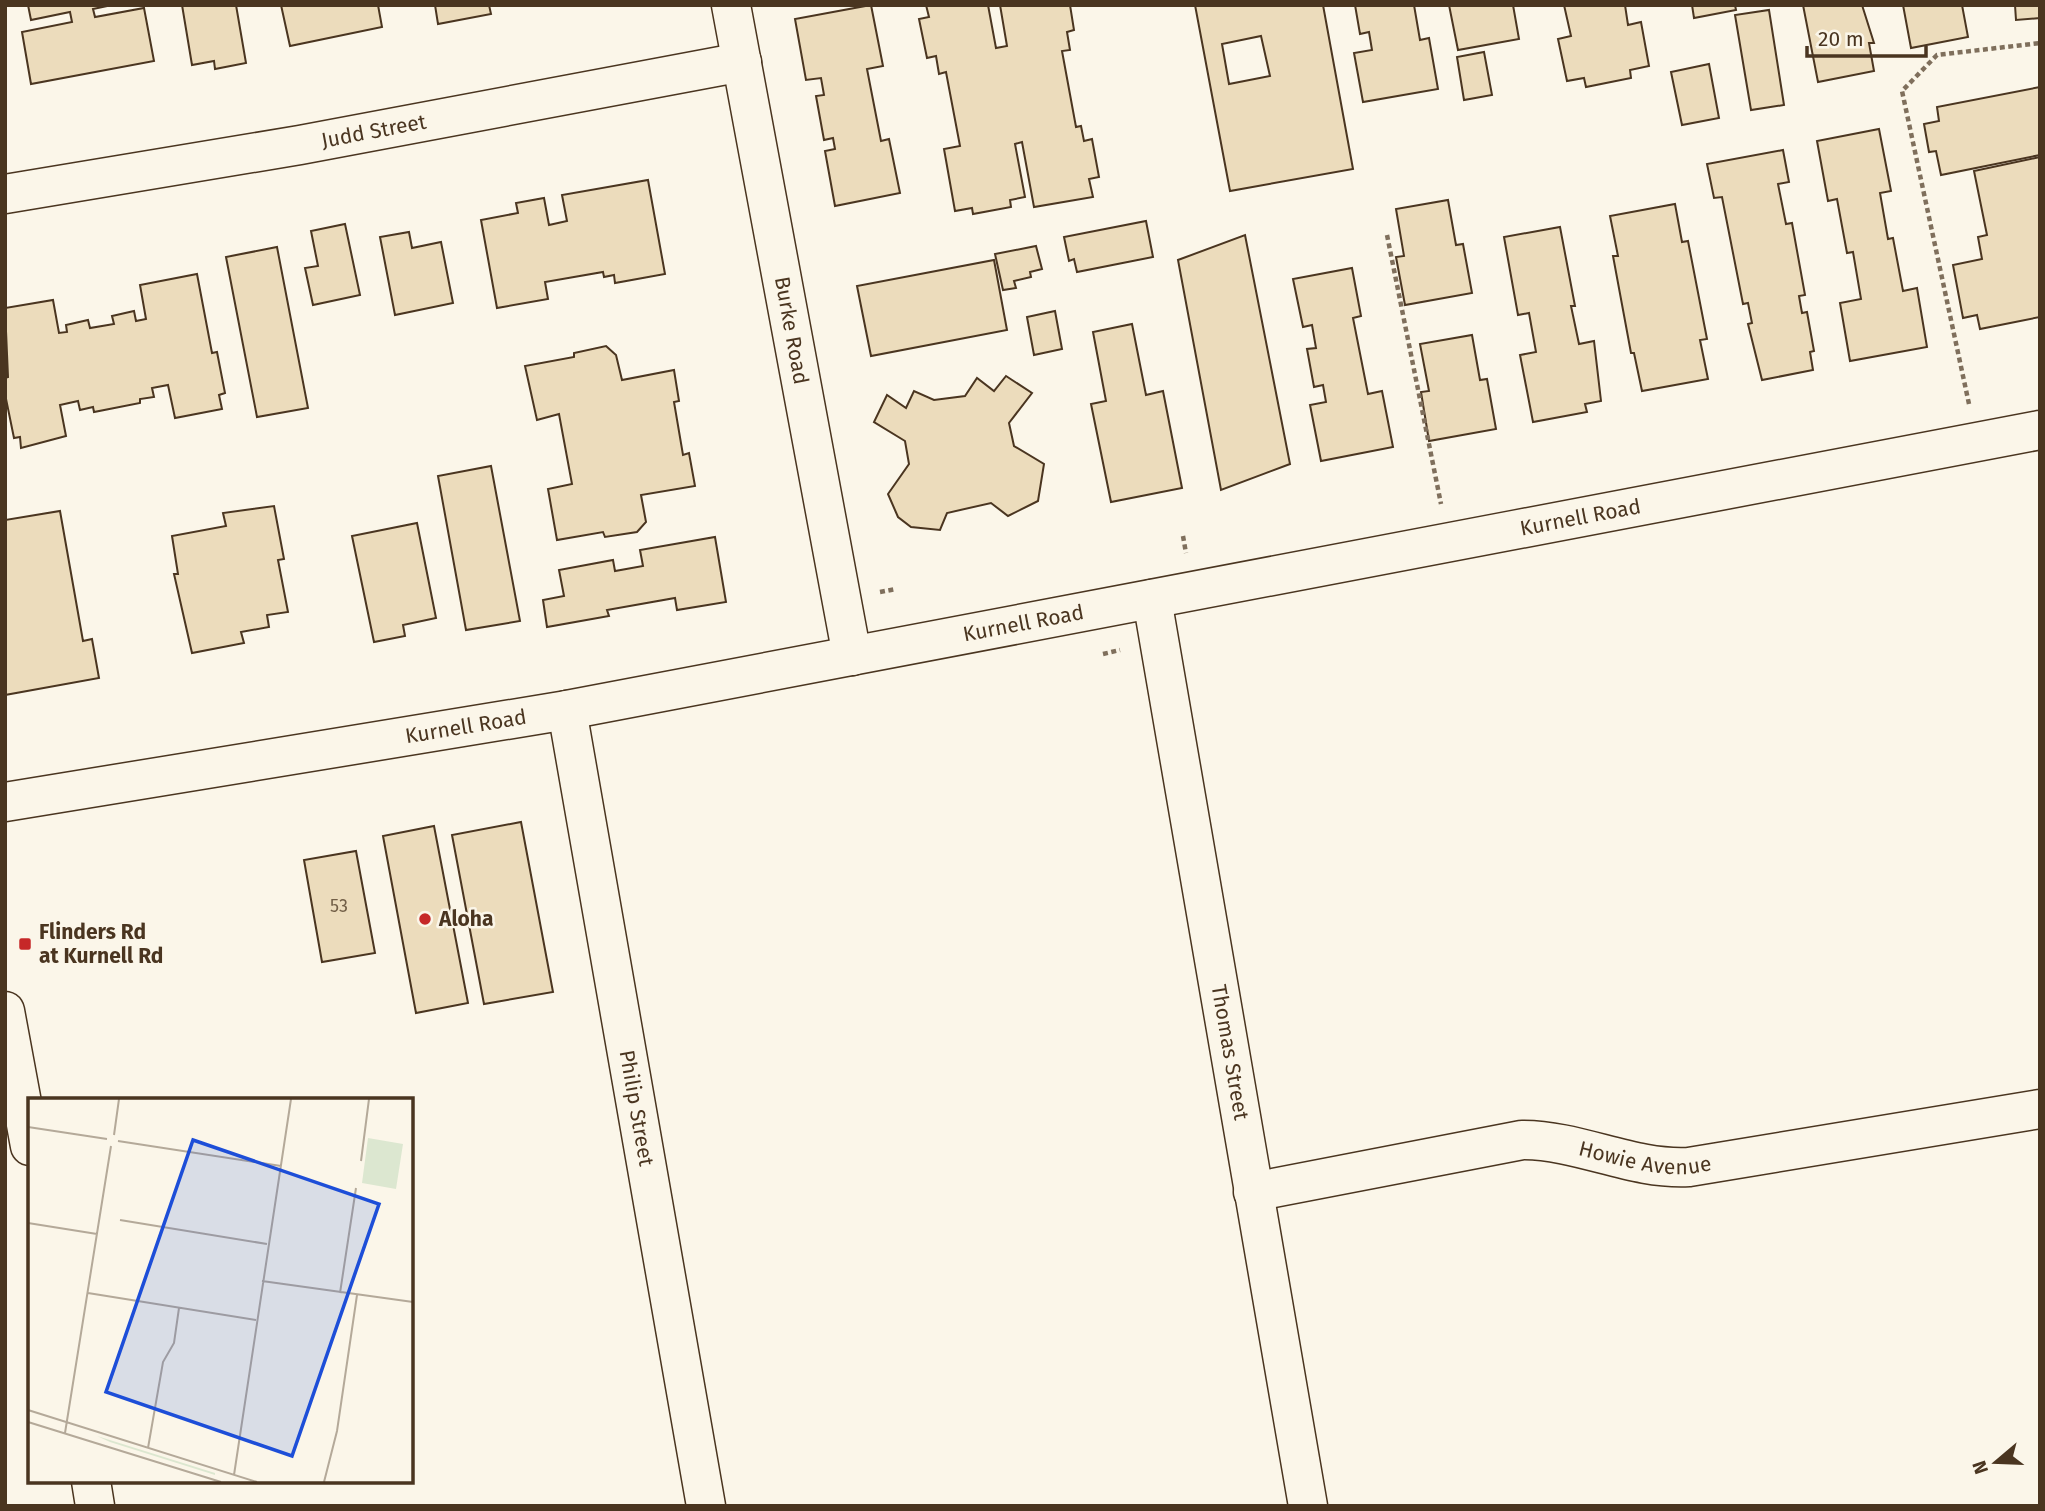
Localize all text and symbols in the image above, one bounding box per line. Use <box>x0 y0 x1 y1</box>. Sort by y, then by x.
scale bar <box>1807 14 1926 58</box>
text: 20 m <box>1818 26 1864 52</box>
street label: Judd Street <box>319 108 429 154</box>
street label: Burke Road <box>769 274 814 386</box>
street label: Kurnell Road <box>1518 493 1643 542</box>
street label: Kurnell Road <box>961 599 1086 647</box>
street label: Kurnell Road <box>403 704 528 749</box>
house number: 53 <box>330 895 348 917</box>
place label: Aloha <box>438 906 493 932</box>
marker: Aloha <box>417 911 433 927</box>
place label: Flinders Rd at Kurnell Rd <box>39 919 163 969</box>
marker: Flinders Rd at Kurnell Rd <box>17 936 33 952</box>
street label: Thomas Street <box>1206 983 1254 1122</box>
street label: Philip Street <box>614 1048 659 1168</box>
inset map <box>28 1098 413 1483</box>
street label: Howie Avenue <box>1576 1135 1713 1180</box>
north arrow <box>1961 1427 2031 1497</box>
text: N <box>1967 1458 1993 1477</box>

